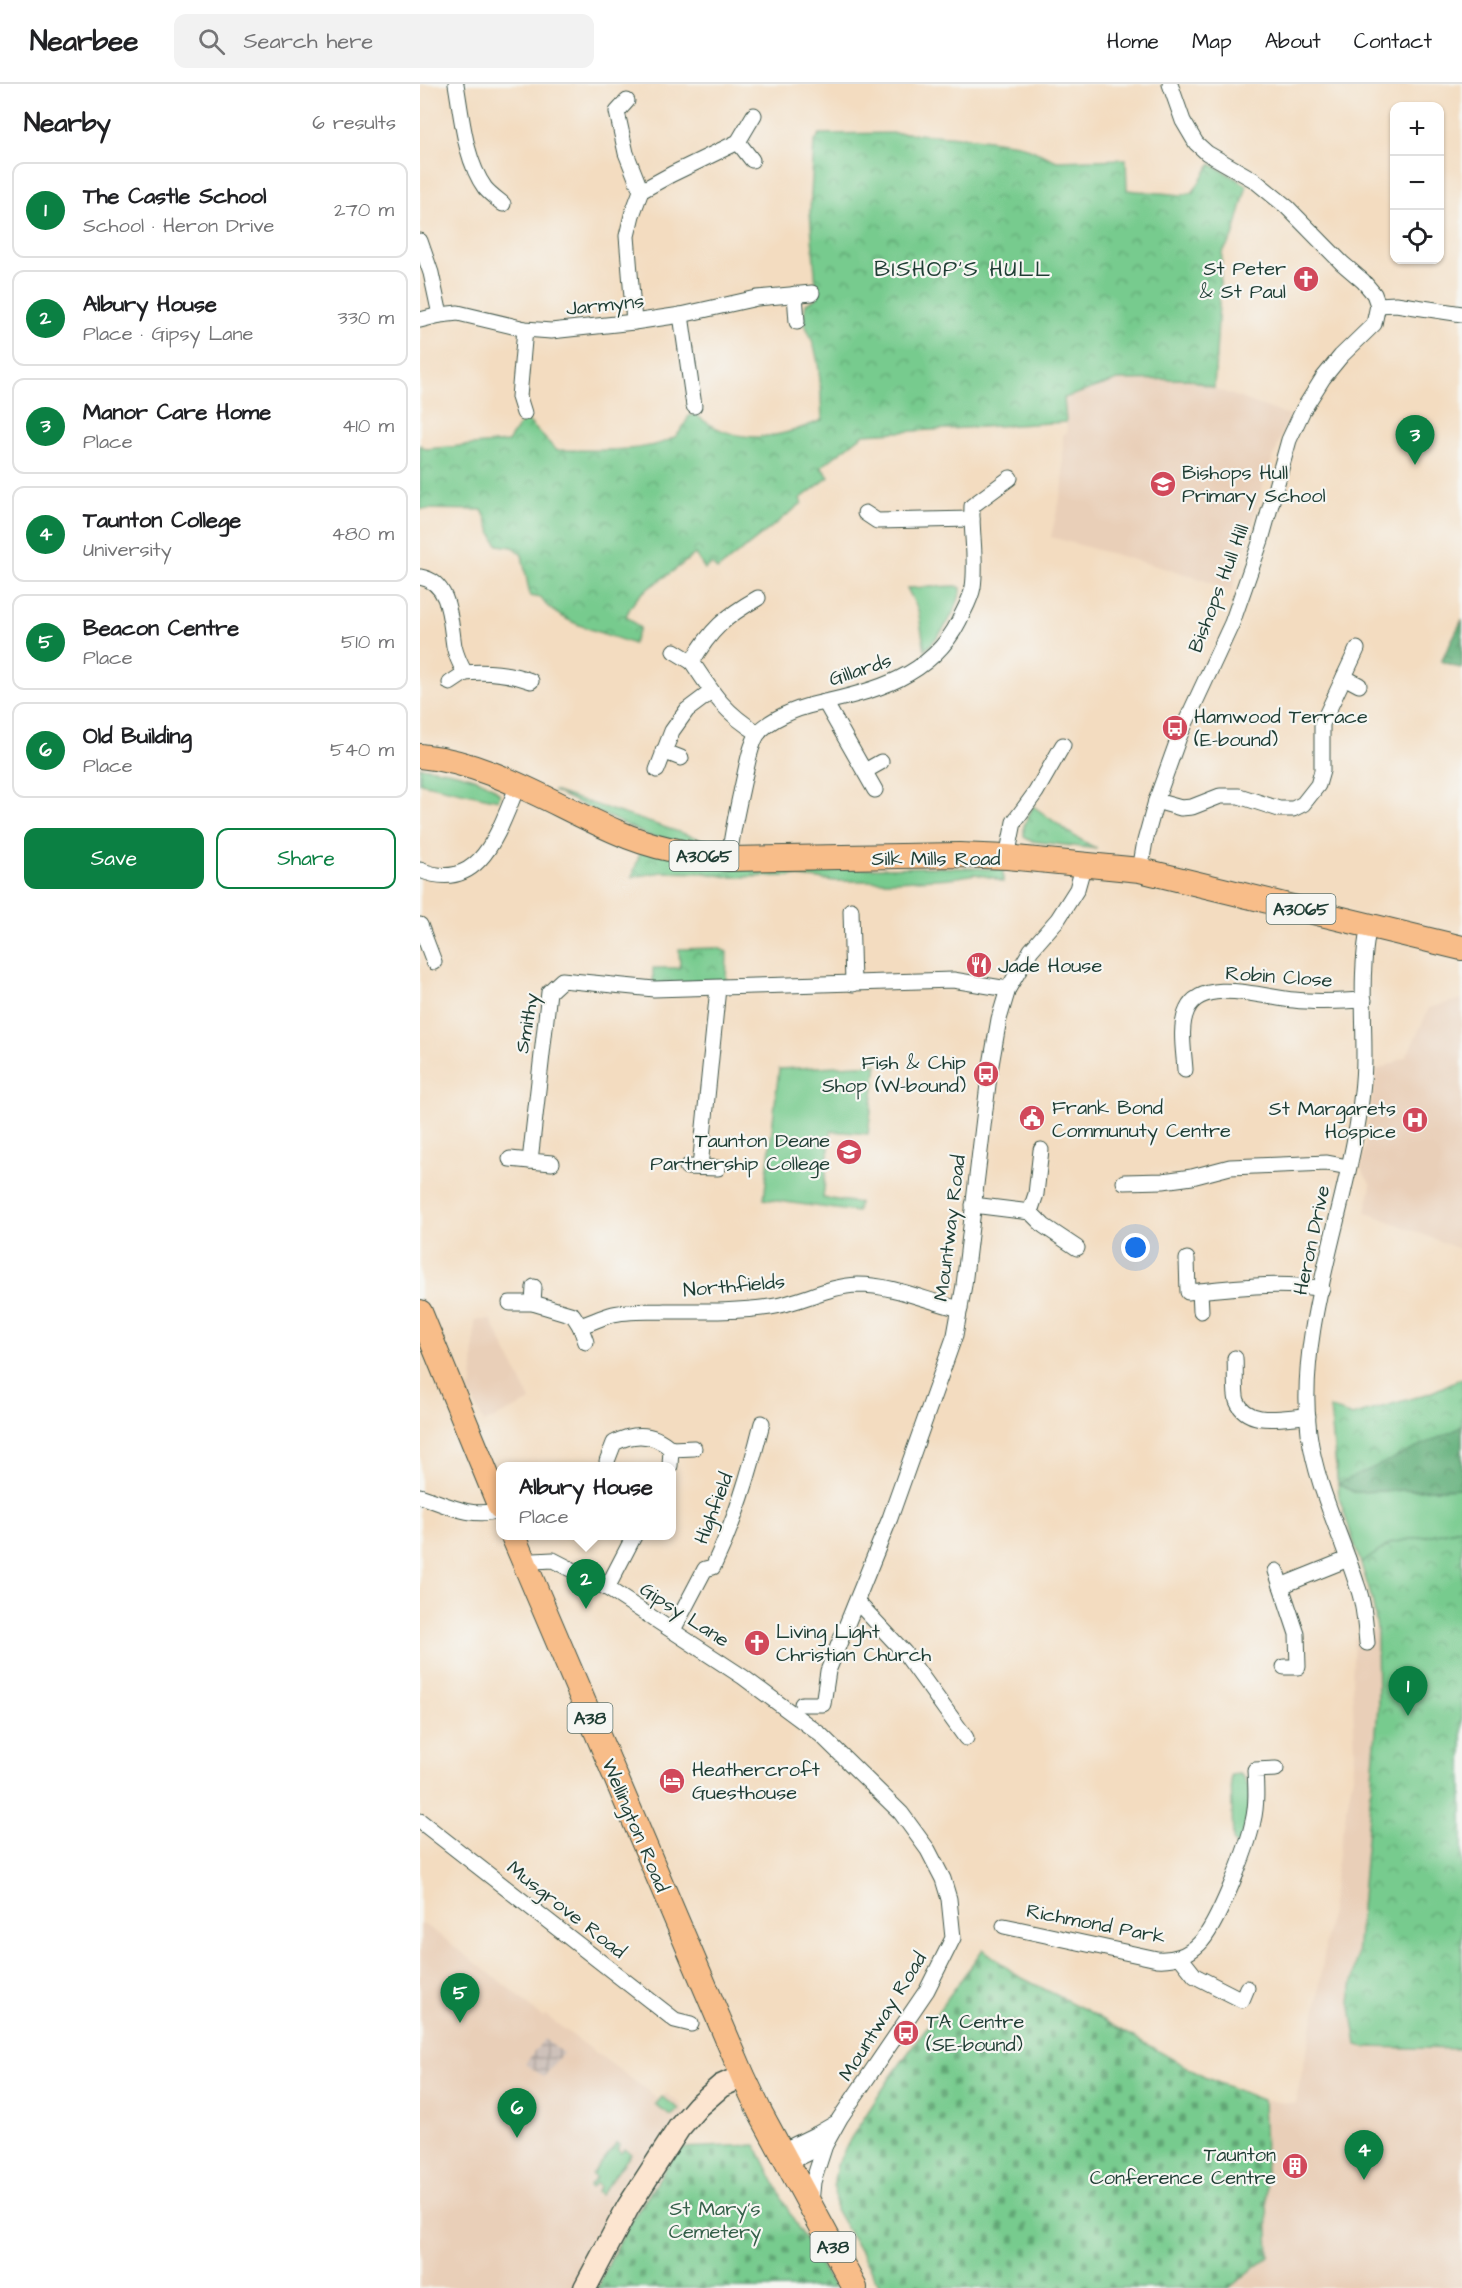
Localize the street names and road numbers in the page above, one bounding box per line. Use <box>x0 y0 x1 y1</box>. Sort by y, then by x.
street label: Jarmyns <box>565 287 646 324</box>
street label: Bishops Hull Hill <box>1182 520 1256 657</box>
street label: Gillards <box>825 647 895 693</box>
road number: A3065 <box>670 841 738 871</box>
street label: Silk Mills Road <box>871 845 1001 873</box>
road number: A3065 <box>1266 894 1336 924</box>
street label: Robin Close <box>1224 959 1334 995</box>
street label: Smithy <box>508 991 547 1056</box>
street label: Mountway Road <box>927 1153 974 1303</box>
street label: Heron Drive <box>1287 1183 1337 1298</box>
street label: Northfields <box>682 1268 786 1304</box>
street label: Highfield <box>688 1469 741 1549</box>
street label: Gipsy Lane <box>634 1575 735 1655</box>
road number: A38 <box>568 1703 612 1733</box>
street label: Wellington Road <box>593 1754 676 1897</box>
street label: Musgrove Road <box>500 1854 632 1966</box>
street label: Richmond Park <box>1024 1897 1168 1951</box>
street label: Mountway Road <box>832 1947 935 2087</box>
road number: A38 <box>810 2232 856 2262</box>

